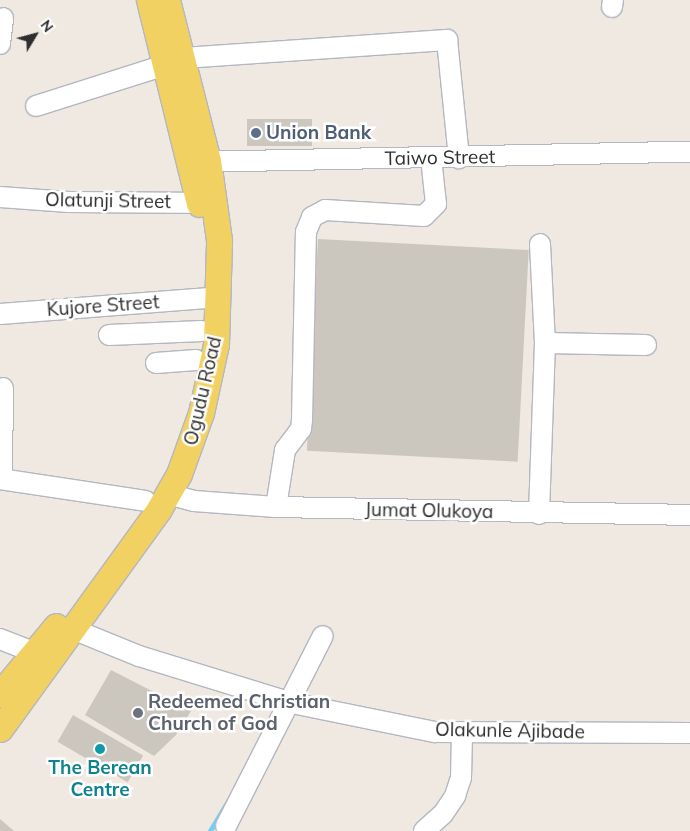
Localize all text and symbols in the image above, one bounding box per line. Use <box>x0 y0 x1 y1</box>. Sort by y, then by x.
north arrow <box>10 10 60 60</box>
text: N <box>37 16 57 36</box>
place label: Union Bank <box>266 122 371 144</box>
marker: Union Bank <box>250 127 262 139</box>
street label: Taiwo Street <box>384 146 496 170</box>
street label: Olatunji Street <box>45 189 171 213</box>
street label: Kujore Street <box>46 291 160 321</box>
street label: Ogudu Road <box>179 334 227 448</box>
street label: Jumat Olukoya <box>365 498 493 524</box>
place label: Redeemed Christian Church of God <box>148 691 330 735</box>
marker: Redeemed Christian Church of God <box>132 707 144 719</box>
street label: Olakunle Ajibade <box>435 718 585 744</box>
marker: The Berean Centre <box>94 743 106 755</box>
place label: The Berean Centre <box>48 757 152 801</box>

